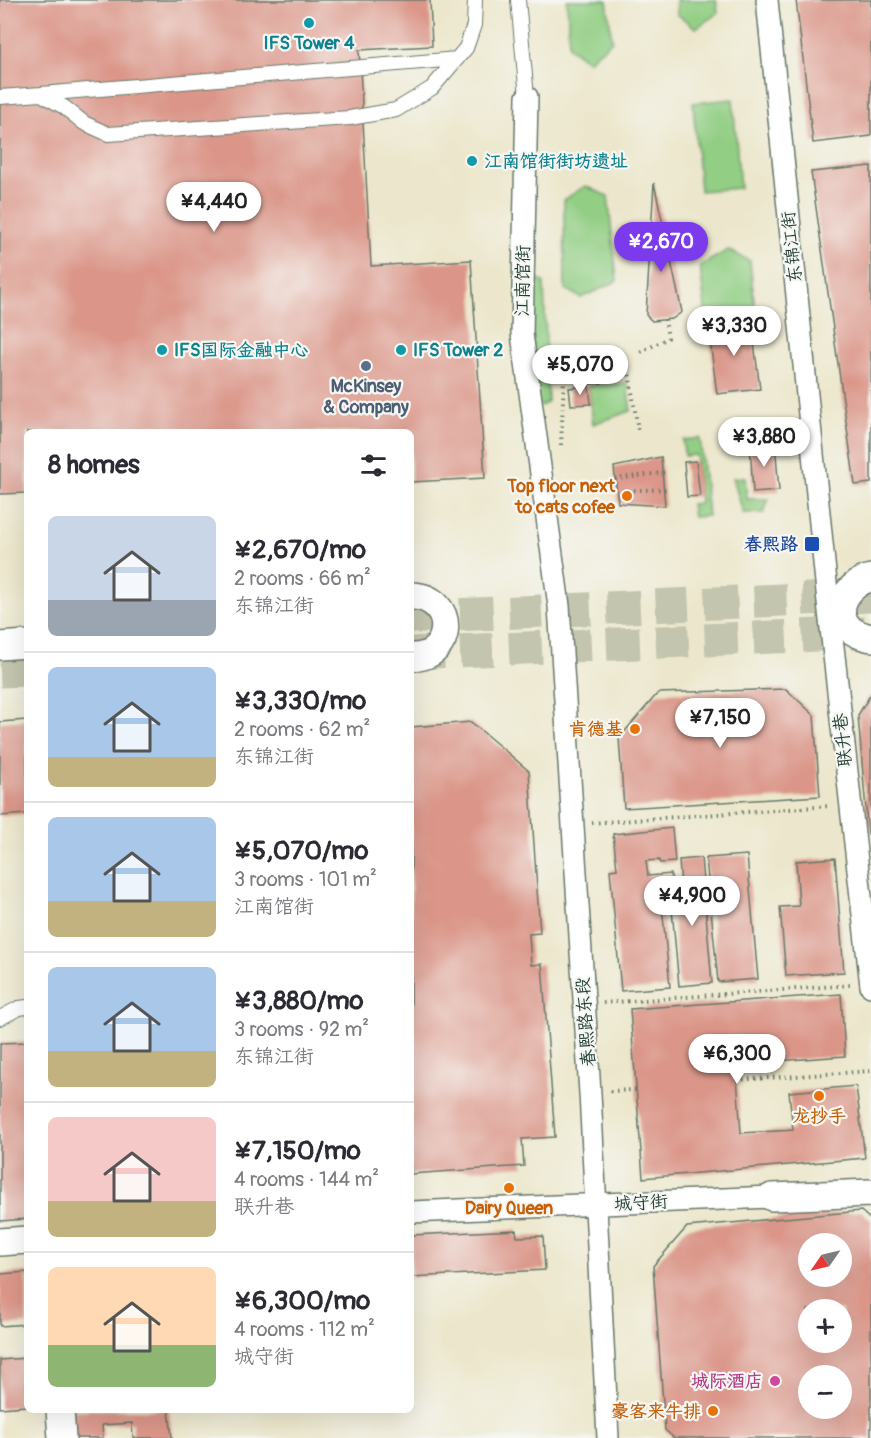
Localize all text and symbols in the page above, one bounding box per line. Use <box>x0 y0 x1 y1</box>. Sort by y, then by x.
marker: IFS Tower 4 <box>302 16 316 30</box>
place label: IFS Tower 4 <box>264 32 355 55</box>
place label: 江南馆街街坊遗址 <box>484 150 628 173</box>
marker: 江南馆街街坊遗址 <box>465 154 479 168</box>
pin: ¥4,440 <box>165 182 263 233</box>
text: ¥4,440 <box>180 189 248 214</box>
street label: 东锦江街 <box>777 210 807 284</box>
pin: ¥2,670 <box>612 222 710 273</box>
text: ¥2,670 <box>628 229 694 254</box>
street label: 江南馆街 <box>511 245 535 317</box>
pin: ¥3,330 <box>685 306 783 357</box>
text: ¥3,330 <box>701 313 767 338</box>
place label: IFS国际金融中心 <box>174 339 308 362</box>
place label: IFS Tower 2 <box>413 339 503 362</box>
marker: IFS国际金融中心 <box>155 343 169 357</box>
marker: IFS Tower 2 <box>394 343 408 357</box>
pin: ¥5,070 <box>531 345 629 396</box>
text: ¥5,070 <box>546 352 614 377</box>
marker: McKinsey & Company <box>359 359 373 373</box>
place label: McKinsey & Company <box>323 375 409 419</box>
pin: ¥3,880 <box>715 417 813 468</box>
text: ¥3,880 <box>732 424 796 449</box>
text: 8 homes <box>48 449 140 481</box>
icon: filters <box>357 449 390 482</box>
place label: Top floor next to cats cofee <box>506 475 616 519</box>
marker: Top floor next to cats cofee <box>620 489 634 503</box>
place label: 春熙路 <box>744 533 798 556</box>
text: ¥2,670/mo <box>234 534 366 566</box>
marker: 春熙路 <box>803 535 821 553</box>
icon: home <box>96 540 168 612</box>
text: 2 rooms · 66 m² <box>234 566 371 591</box>
text: 东锦江街 <box>234 593 314 618</box>
text: ¥3,330/mo <box>234 685 366 717</box>
icon: home <box>96 691 168 763</box>
pin: ¥7,150 <box>671 698 769 749</box>
text: ¥7,150 <box>689 705 751 730</box>
street label: 联升巷 <box>829 712 857 768</box>
text: 2 rooms · 62 m² <box>234 717 370 742</box>
place label: 肯德基 <box>569 718 623 741</box>
marker: 肯德基 <box>628 722 642 736</box>
text: 东锦江街 <box>234 744 314 769</box>
text: ¥5,070/mo <box>234 835 368 867</box>
icon: home <box>96 841 168 913</box>
text: 3 rooms · 101 m² <box>234 867 377 892</box>
pin: ¥4,900 <box>643 876 741 927</box>
text: ¥4,900 <box>658 883 726 908</box>
text: 江南馆街 <box>234 894 314 919</box>
street label: 春熙路东段 <box>571 976 601 1068</box>
text: ¥3,880/mo <box>234 985 364 1017</box>
icon: home <box>96 991 168 1063</box>
text: 3 rooms · 92 m² <box>234 1017 369 1042</box>
pin: ¥6,300 <box>688 1034 786 1085</box>
text: ¥6,300 <box>702 1041 772 1066</box>
text: 东锦江街 <box>234 1044 314 1069</box>
marker: 龙抄手 <box>812 1089 826 1103</box>
place label: 龙抄手 <box>792 1105 846 1128</box>
text: ¥7,150/mo <box>234 1135 361 1167</box>
icon: home <box>96 1141 168 1213</box>
text: 4 rooms · 144 m² <box>234 1167 379 1192</box>
marker: Dairy Queen <box>502 1181 516 1195</box>
street label: 城守街 <box>613 1190 669 1216</box>
text: 联升巷 <box>234 1194 294 1219</box>
place label: Dairy Queen <box>465 1197 553 1220</box>
north arrow <box>798 1233 852 1287</box>
map controls <box>798 1233 852 1419</box>
text: ¥6,300/mo <box>234 1285 370 1317</box>
icon: home <box>96 1291 168 1363</box>
button: + <box>798 1299 852 1353</box>
text: 4 rooms · 112 m² <box>234 1317 375 1342</box>
text: 城守街 <box>234 1344 294 1369</box>
button: − <box>798 1365 852 1419</box>
place label: 城际酒店 <box>691 1370 763 1393</box>
marker: 城际酒店 <box>768 1374 782 1388</box>
place label: 豪客来牛排 <box>611 1400 701 1423</box>
marker: 豪客来牛排 <box>706 1404 720 1418</box>

